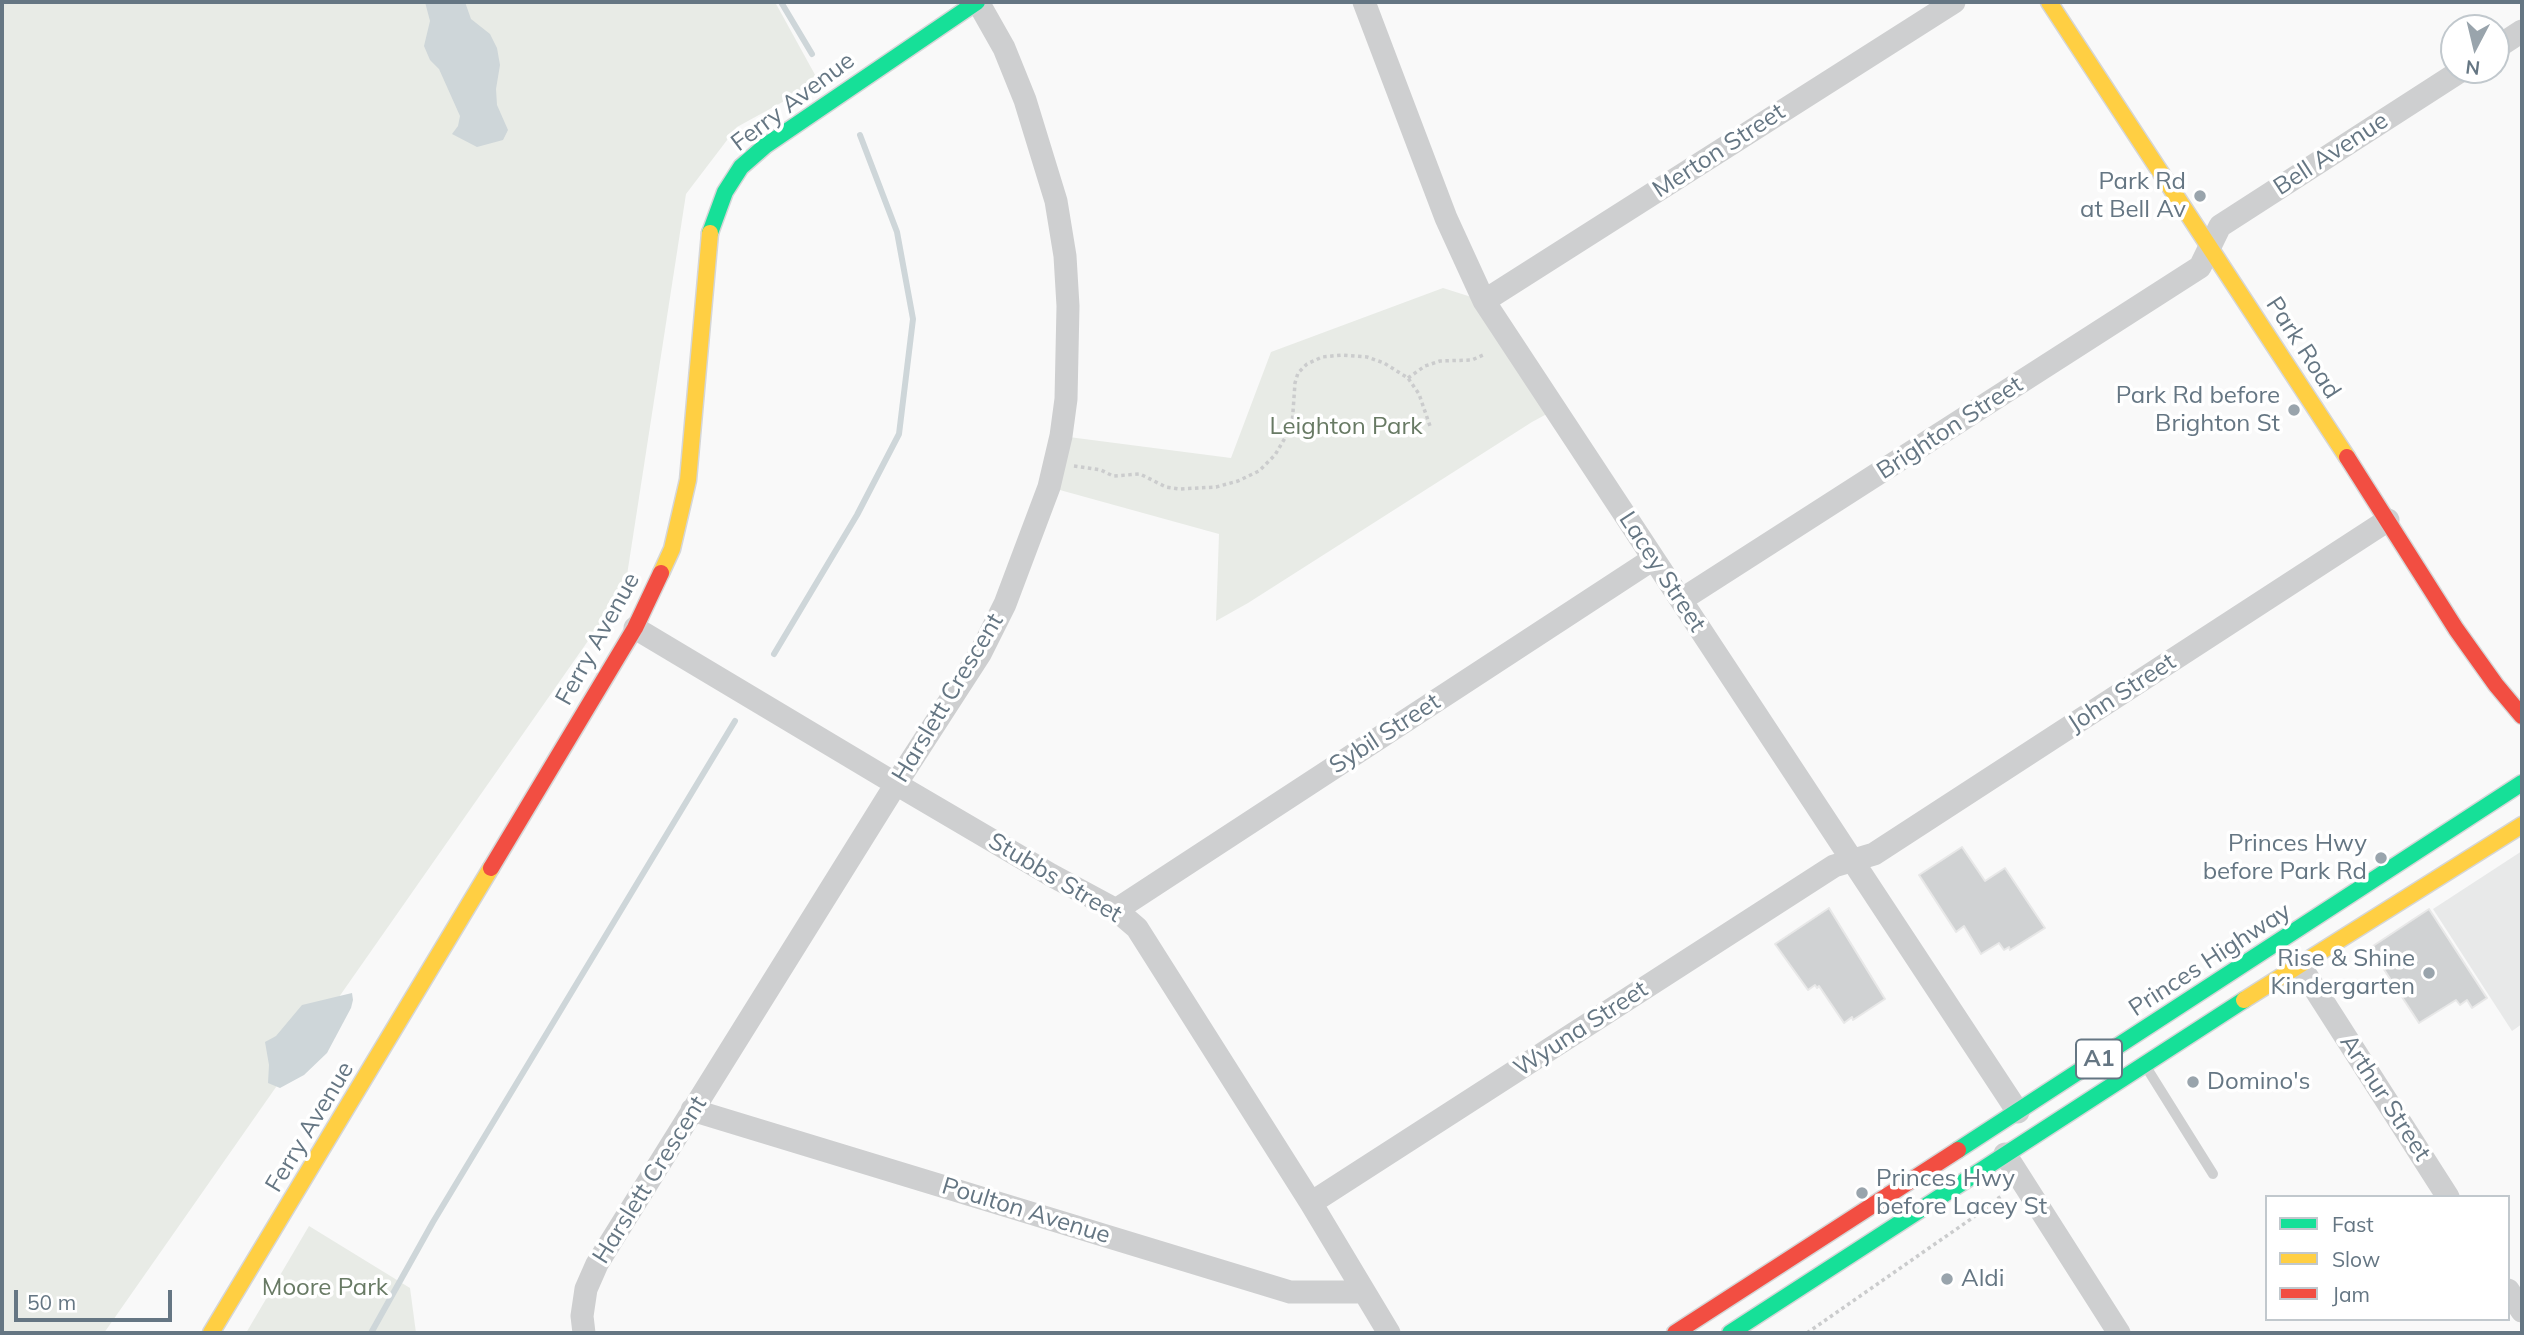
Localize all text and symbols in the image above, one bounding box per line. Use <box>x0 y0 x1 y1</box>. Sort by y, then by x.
north arrow <box>2440 14 2510 84</box>
street label: Ferry Avenue <box>726 46 860 158</box>
text: N <box>2464 55 2481 81</box>
street label: Merton Street <box>1648 98 1790 204</box>
street label: Bell Avenue <box>2268 106 2394 202</box>
place label: Park Rd at Bell Av <box>2080 168 2186 224</box>
marker: Park Rd at Bell Av <box>2192 188 2208 204</box>
street label: Park Road <box>2259 292 2347 404</box>
street label: Brighton Street <box>1872 370 2028 486</box>
place label: Park Rd before Brighton St <box>2116 382 2280 438</box>
marker: Park Rd before Brighton St <box>2286 402 2302 418</box>
park label: Leighton Park <box>1269 413 1423 441</box>
street label: Lacey Street <box>1613 507 1711 637</box>
street label: Ferry Avenue <box>550 568 646 710</box>
street label: Harslett Crescent <box>886 608 1010 788</box>
street label: John Street <box>2063 648 2181 738</box>
street label: Sybil Street <box>1324 688 1446 780</box>
street label: Stubbs Street <box>983 827 1127 929</box>
place label: Princes Hwy before Park Rd <box>2203 830 2367 886</box>
marker: Princes Hwy before Park Rd <box>2373 850 2389 866</box>
street label: Princes Highway <box>2124 897 2296 1023</box>
place label: Rise & Shine Kindergarten <box>2270 945 2415 1001</box>
marker: Rise & Shine Kindergarten <box>2421 965 2437 981</box>
street label: Wyuna Street <box>1509 975 1653 1083</box>
street label: Arthur Street <box>2334 1030 2436 1166</box>
road number: A1 <box>2076 1040 2122 1078</box>
street label: Ferry Avenue <box>260 1057 360 1197</box>
place label: Domino's <box>2207 1068 2310 1096</box>
marker: Domino's <box>2185 1074 2201 1090</box>
street label: Harslett Crescent <box>587 1091 713 1269</box>
place label: Princes Hwy before Lacey St <box>1876 1165 2047 1221</box>
street label: Poulton Avenue <box>938 1172 1114 1250</box>
marker: Princes Hwy before Lacey St <box>1854 1185 1870 1201</box>
legend <box>2265 1195 2510 1321</box>
text: Fast <box>2332 1211 2374 1237</box>
text: Slow <box>2332 1246 2380 1272</box>
place label: Aldi <box>1961 1265 2004 1293</box>
marker: Aldi <box>1939 1271 1955 1287</box>
park label: Moore Park <box>262 1274 388 1302</box>
scale bar <box>18 1276 175 1320</box>
text: Jam <box>2332 1281 2370 1307</box>
text: 50 m <box>27 1289 76 1315</box>

